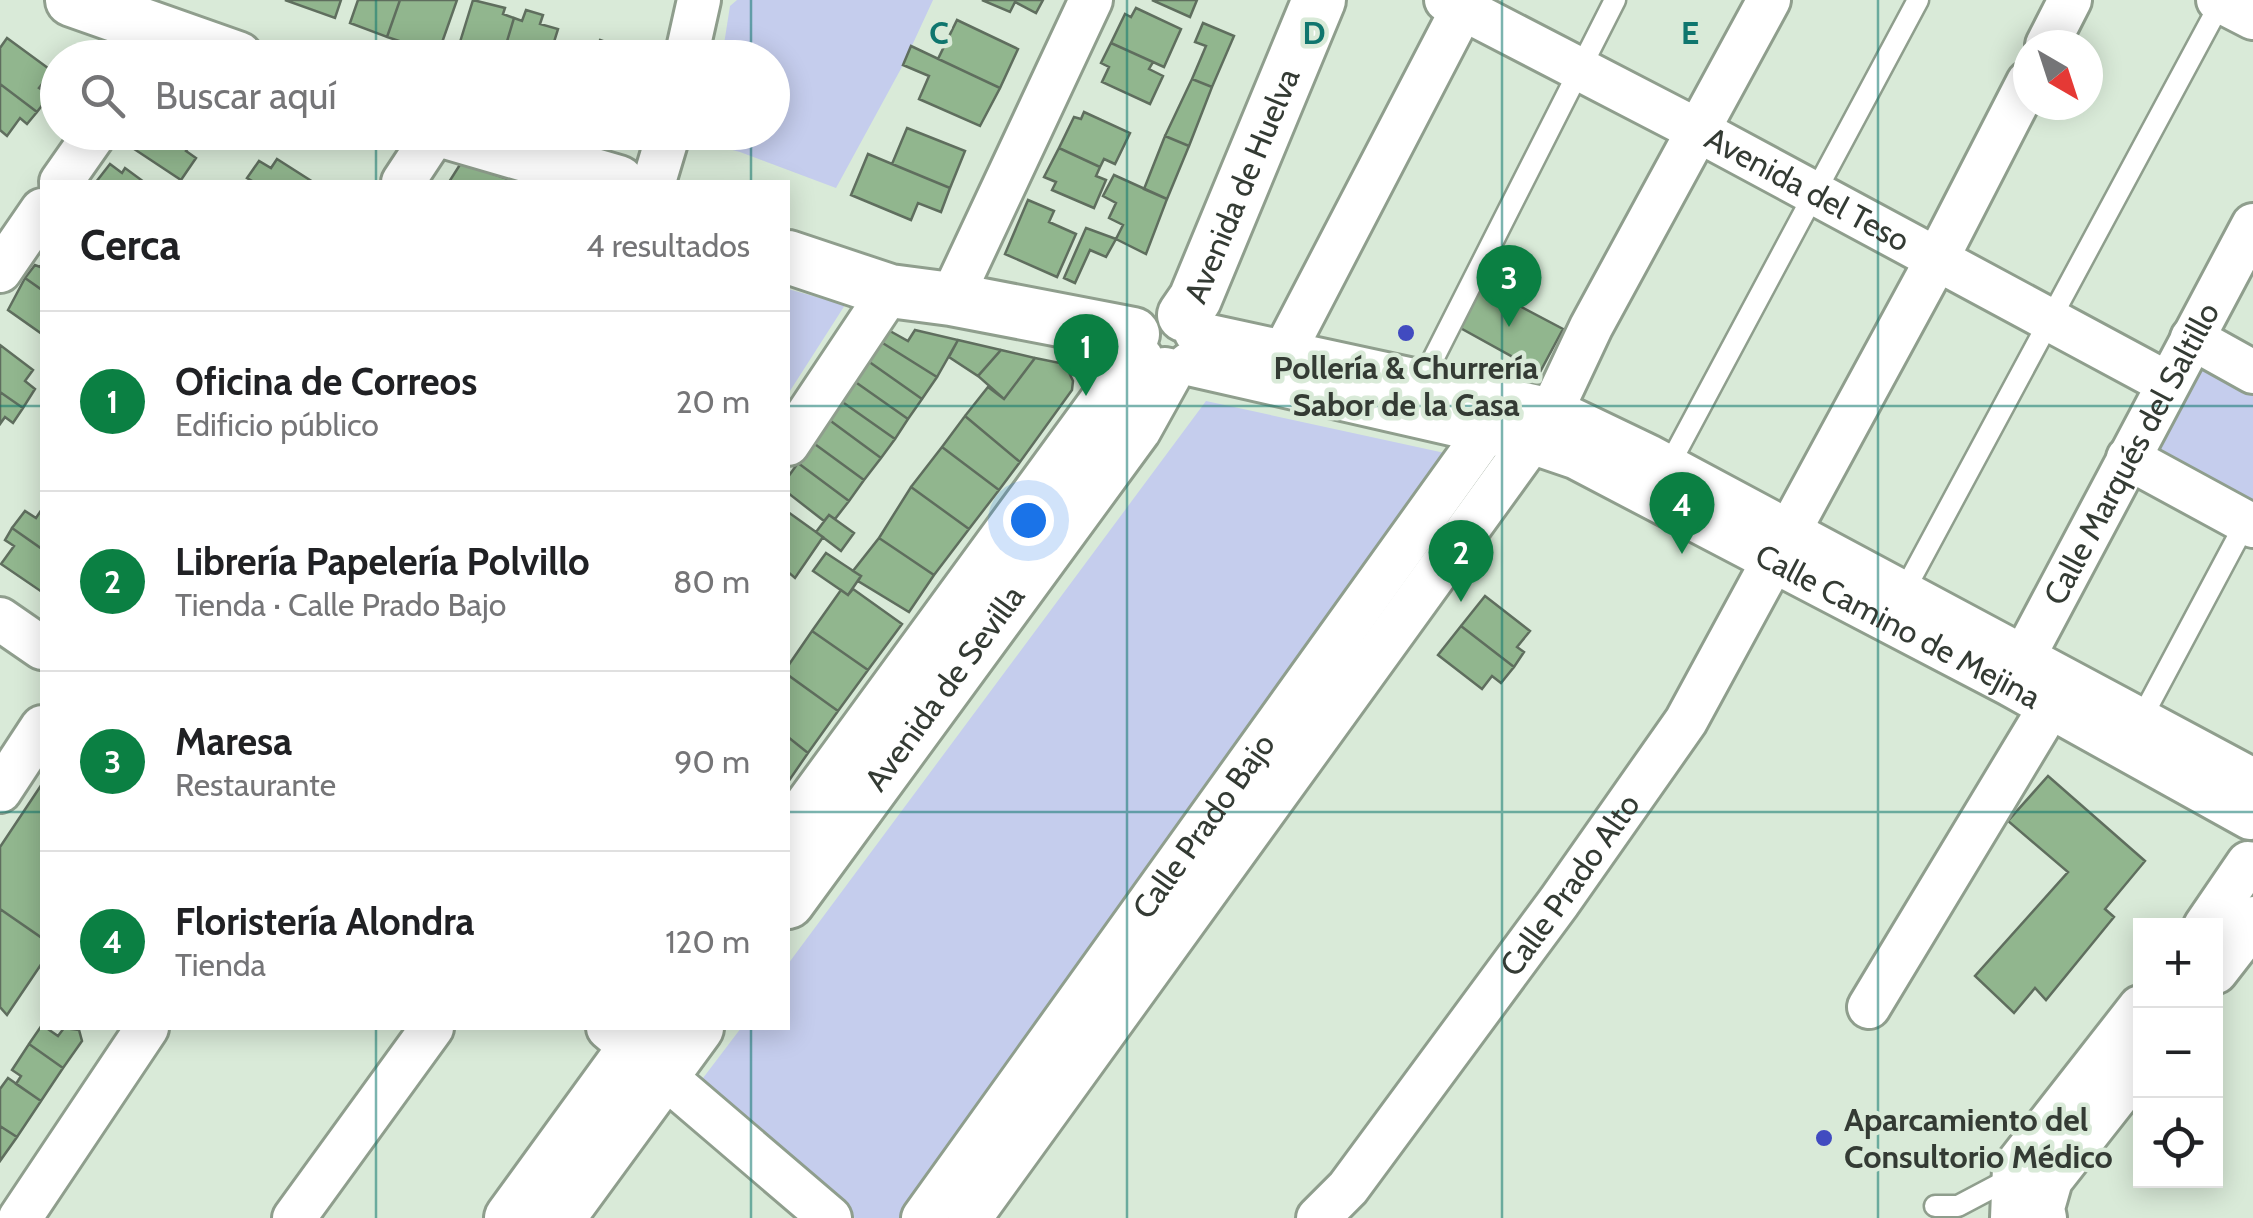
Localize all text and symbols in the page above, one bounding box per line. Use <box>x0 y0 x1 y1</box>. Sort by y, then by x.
text: C <box>929 13 949 52</box>
text: D <box>1302 13 1326 52</box>
text: E <box>1681 13 1699 52</box>
north arrow <box>2013 30 2103 120</box>
search box <box>40 40 790 150</box>
street label: Avenida de Huelva <box>1175 62 1308 309</box>
icon: search <box>75 68 130 123</box>
text: Buscar aquí <box>155 72 337 119</box>
street label: Avenida del Teso <box>1699 118 1916 260</box>
text: Cerca <box>80 219 180 271</box>
text: 4 resultados <box>586 226 750 265</box>
pin: 3 <box>1476 245 1542 327</box>
street label: Calle Marqués del Saltillo <box>2035 296 2227 611</box>
pin: 1 <box>1054 314 1118 396</box>
marker: Pollería & Churrería Sabor de la Casa <box>1395 322 1417 344</box>
place label: Pollería & Churrería Sabor de la Casa <box>1274 348 1538 424</box>
text: Oficina de Correos <box>175 358 477 405</box>
text: 1 <box>107 382 118 421</box>
text: 20 m <box>676 382 750 421</box>
text: Edificio público <box>175 405 379 444</box>
pin: 4 <box>1650 472 1714 554</box>
your location <box>1003 495 1054 546</box>
pin: 2 <box>1428 520 1494 602</box>
street label: Calle Camino de Mejina <box>1749 535 2048 717</box>
text: Librería Papelería Polvillo <box>175 538 590 585</box>
text: 2 <box>104 562 121 601</box>
text: 80 m <box>673 562 750 601</box>
street label: Avenida de Sevilla <box>856 577 1033 798</box>
text: Tienda · Calle Prado Bajo <box>175 585 506 624</box>
text: Maresa <box>175 718 292 765</box>
street label: Calle Prado Bajo <box>1124 726 1283 926</box>
text: 3 <box>104 742 121 781</box>
text: 90 m <box>674 742 750 781</box>
text: Restaurante <box>175 765 336 804</box>
street label: Calle Prado Alto <box>1491 786 1648 983</box>
text: Floristería Alondra <box>175 898 475 945</box>
map controls <box>2133 918 2223 1188</box>
button: + <box>2133 918 2223 1008</box>
text: 4 <box>103 922 122 961</box>
text: 120 m <box>665 922 750 961</box>
text: Tienda <box>175 945 266 984</box>
button: − <box>2133 1008 2223 1098</box>
button: locate <box>2133 1098 2223 1188</box>
place label: Aparcamiento del Consultorio Médico <box>1844 1100 2113 1176</box>
marker: Aparcamiento del Consultorio Médico <box>1813 1127 1835 1149</box>

